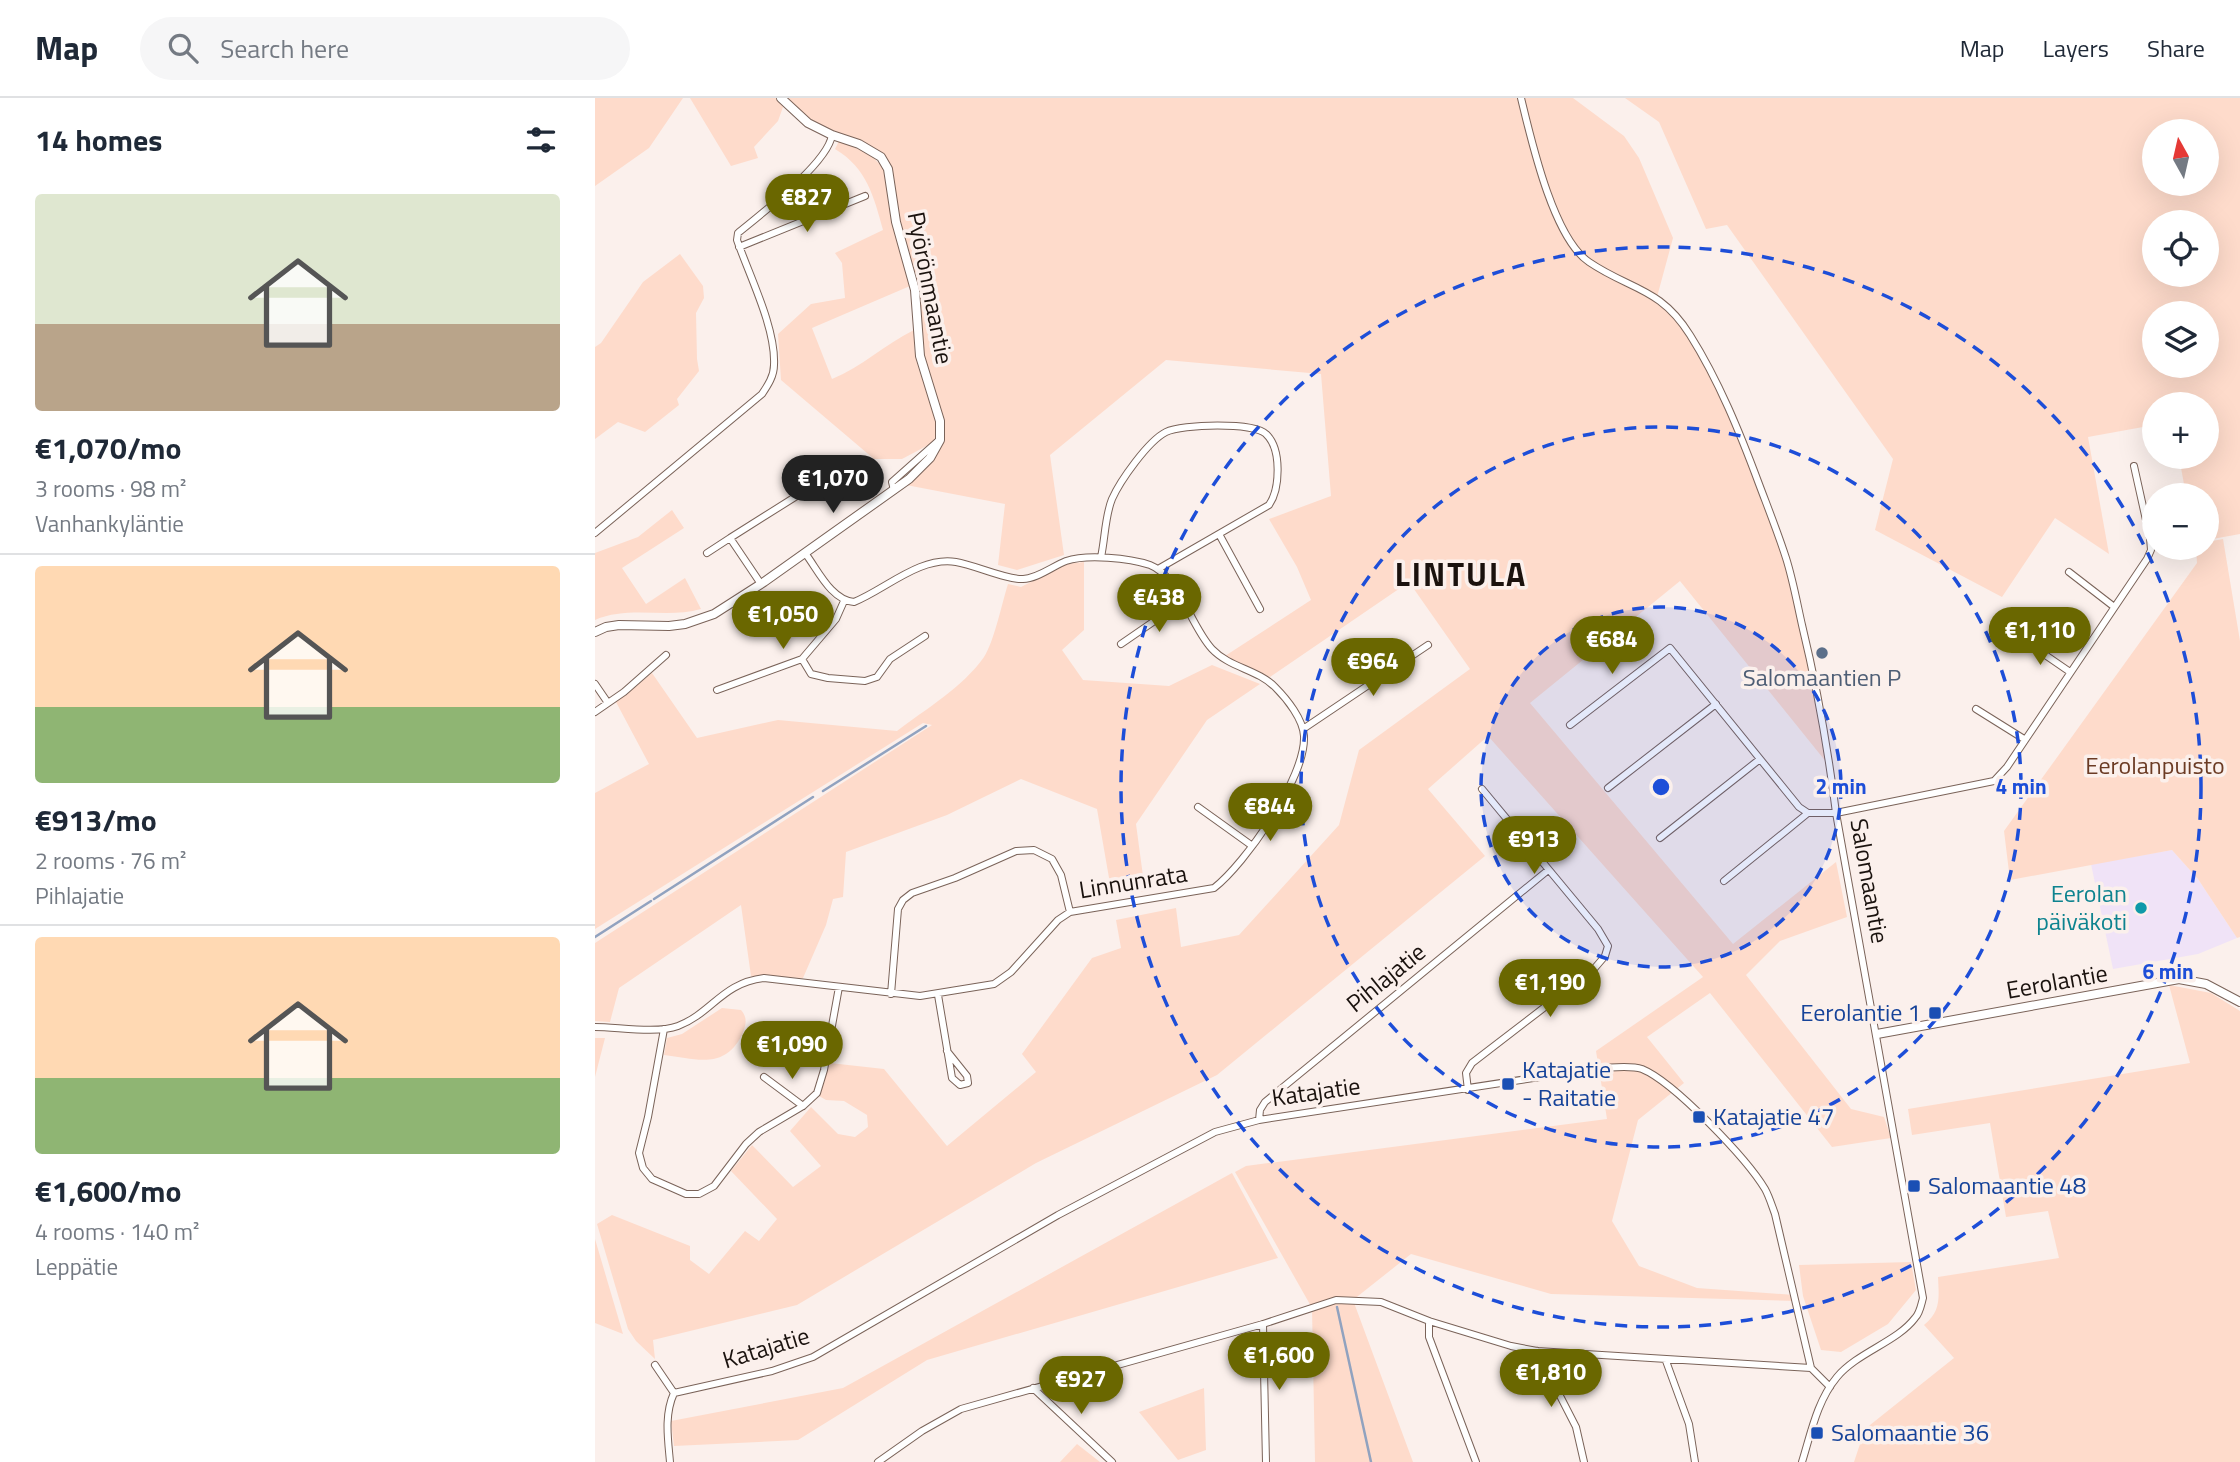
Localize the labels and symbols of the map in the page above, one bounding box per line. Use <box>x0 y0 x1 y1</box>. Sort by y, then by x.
north arrow <box>2142 119 2219 196</box>
pin: €827 <box>766 174 848 234</box>
street label: Pyörönmaantie <box>899 208 963 367</box>
pin: €1,070 <box>776 456 890 515</box>
district label: LINTULA <box>1395 550 1527 598</box>
pin: €438 <box>1118 574 1200 634</box>
pin: €1,050 <box>726 592 840 651</box>
pin: €1,110 <box>1983 608 2097 667</box>
pin: €684 <box>1571 616 1653 676</box>
pin: €964 <box>1332 638 1414 698</box>
marker: Salomaantien P <box>1814 645 1830 661</box>
place label: Salomaantien P <box>1743 659 1901 695</box>
park label: Eerolanpuisto <box>2085 747 2225 783</box>
text: 2 min <box>1815 770 1867 802</box>
text: 4 min <box>1995 770 2047 802</box>
centre of rings <box>1649 775 1673 799</box>
pin: €844 <box>1229 784 1311 843</box>
pin: €913 <box>1493 816 1575 876</box>
street label: Salomaantie <box>1841 816 1899 946</box>
street label: Linnunrata <box>1076 855 1189 907</box>
place label: Eerolan päiväkoti <box>2036 875 2127 939</box>
marker: Eerolan päiväkoti <box>2133 900 2149 916</box>
street label: Pihlajatie <box>1338 934 1433 1020</box>
street label: Eerolantie <box>2003 954 2110 1008</box>
text: 6 min <box>2142 955 2194 987</box>
pin: €1,190 <box>1493 960 1607 1019</box>
place label: Eerolantie 1 <box>1800 994 1921 1030</box>
marker: Eerolantie 1 <box>1927 1005 1943 1021</box>
pin: €1,090 <box>735 1021 849 1081</box>
place label: Katajatie - Raitatie <box>1522 1051 1616 1115</box>
street label: Katajatie <box>1269 1067 1363 1115</box>
marker: Katajatie - Raitatie <box>1500 1076 1516 1092</box>
place label: Katajatie 47 <box>1713 1098 1834 1134</box>
marker: Katajatie 47 <box>1691 1109 1707 1125</box>
place label: Salomaantie 48 <box>1928 1167 2086 1203</box>
marker: Salomaantie 48 <box>1906 1178 1922 1194</box>
street label: Katajatie <box>718 1317 814 1377</box>
pin: €1,600 <box>1222 1332 1336 1392</box>
pin: €1,810 <box>1494 1350 1608 1409</box>
pin: €927 <box>1040 1356 1122 1416</box>
place label: Salomaantie 36 <box>1831 1414 1989 1450</box>
marker: Salomaantie 36 <box>1809 1425 1825 1441</box>

